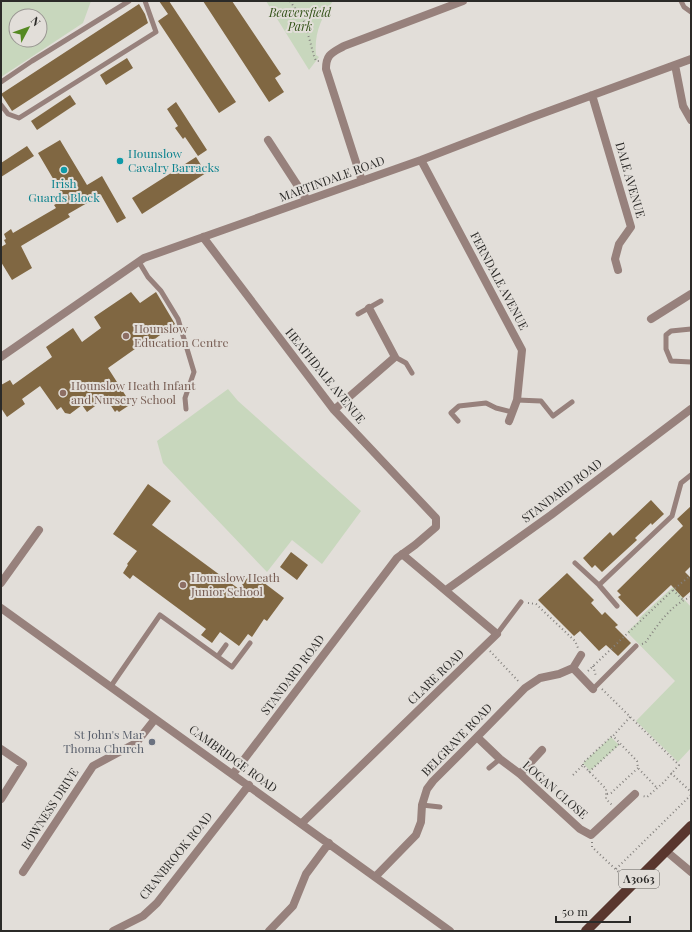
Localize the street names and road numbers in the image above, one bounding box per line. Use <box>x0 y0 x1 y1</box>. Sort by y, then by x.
street label: DALE AVENUE <box>612 140 649 220</box>
street label: MARTINDALE ROAD <box>277 151 387 205</box>
street label: FERNDALE AVENUE <box>467 229 533 332</box>
street label: HEATHDALE AVENUE <box>282 324 369 426</box>
street label: STANDARD ROAD <box>518 454 605 526</box>
street label: STANDARD ROAD <box>257 631 328 718</box>
street label: CLARE ROAD <box>403 645 467 707</box>
street label: BELGRAVE ROAD <box>417 699 495 779</box>
street label: CAMBRIDGE ROAD <box>186 721 281 796</box>
street label: LOGAN CLOSE <box>520 757 592 822</box>
street label: BOWNESS DRIVE <box>17 765 81 852</box>
street label: CRANBROOK ROAD <box>135 808 216 902</box>
road number: A3063 <box>619 870 659 888</box>

